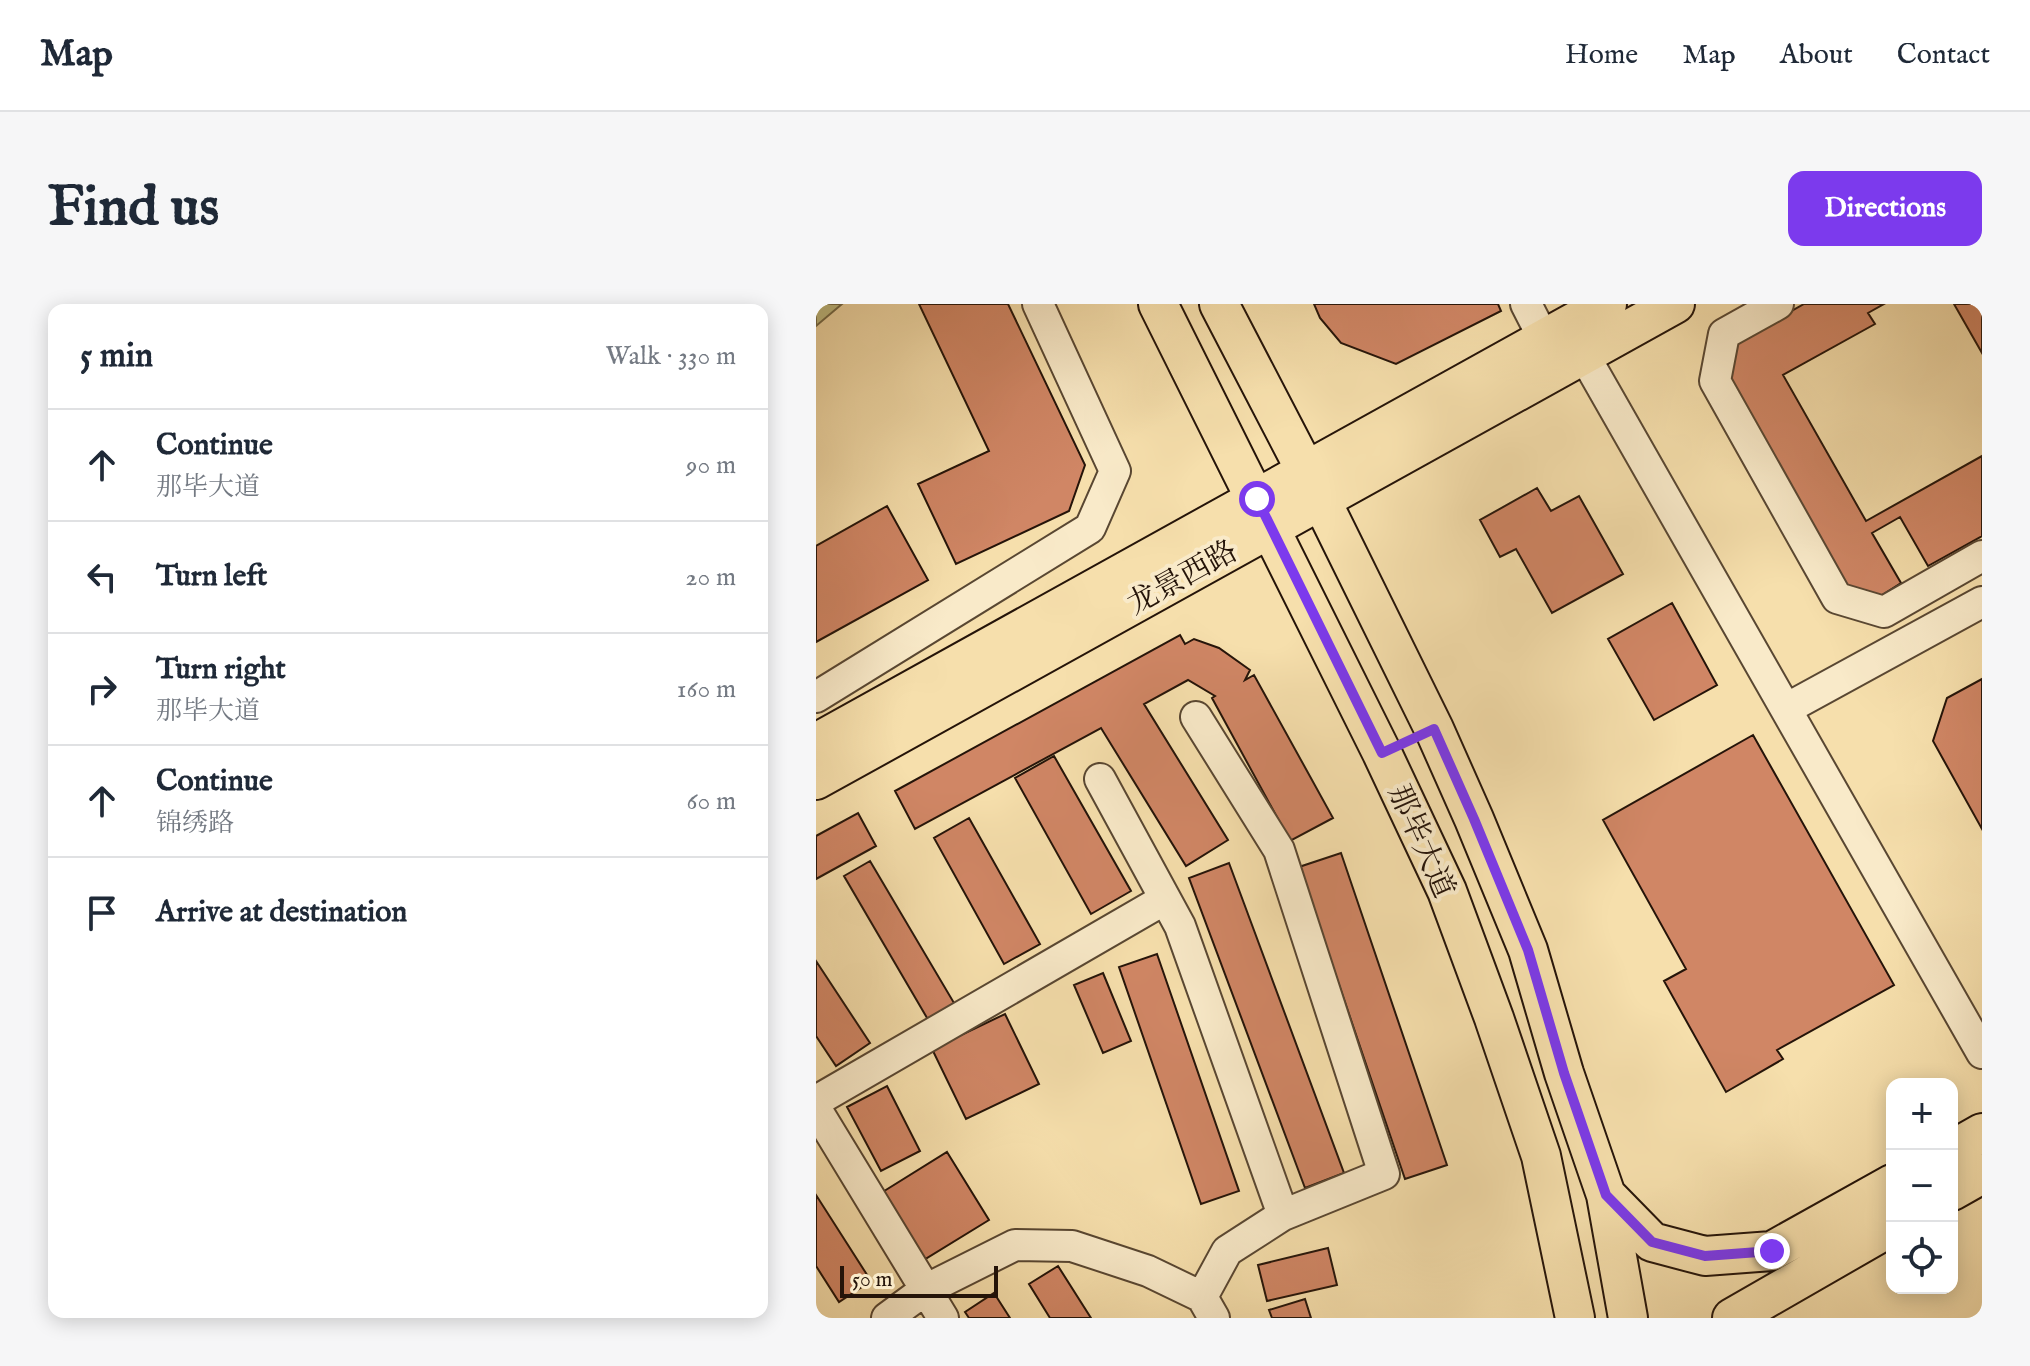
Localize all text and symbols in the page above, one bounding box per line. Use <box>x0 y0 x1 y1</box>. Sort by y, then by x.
text: Map <box>40 31 113 79</box>
text: Home <box>1565 38 1638 73</box>
text: Map <box>1682 38 1736 73</box>
text: About <box>1780 38 1853 73</box>
text: Contact <box>1897 38 1990 73</box>
button: Directions <box>1788 171 1982 246</box>
text: Find us <box>48 173 219 244</box>
text: 5 min <box>80 335 153 378</box>
text: Walk · 330 m <box>606 340 736 373</box>
text: Continue <box>156 427 273 465</box>
icon: ahead <box>80 443 124 487</box>
text: 90 m <box>686 449 736 482</box>
text: 那毕大道 <box>156 471 260 504</box>
route start <box>1239 481 1275 517</box>
street label: 龙景西路 <box>1121 533 1245 624</box>
icon: left <box>80 555 124 599</box>
text: Turn left <box>156 558 267 596</box>
text: 20 m <box>685 561 736 594</box>
text: Turn right <box>156 651 286 689</box>
icon: right <box>80 667 124 711</box>
text: 160 m <box>677 673 736 706</box>
text: 那毕大道 <box>156 695 260 728</box>
text: Continue <box>156 763 273 801</box>
icon: ahead <box>80 779 124 823</box>
street label: 那毕大道 <box>1378 779 1462 904</box>
text: 60 m <box>687 785 736 818</box>
text: 锦绣路 <box>156 807 234 840</box>
icon: arrive <box>80 891 124 935</box>
text: Arrive at destination <box>156 894 407 932</box>
map controls <box>1886 1078 1958 1294</box>
button: + <box>1886 1078 1958 1150</box>
button: − <box>1886 1150 1958 1222</box>
button: locate <box>1886 1222 1958 1294</box>
route end <box>1754 1233 1790 1269</box>
scale bar <box>840 1262 998 1298</box>
text: 50 m <box>852 1266 893 1294</box>

